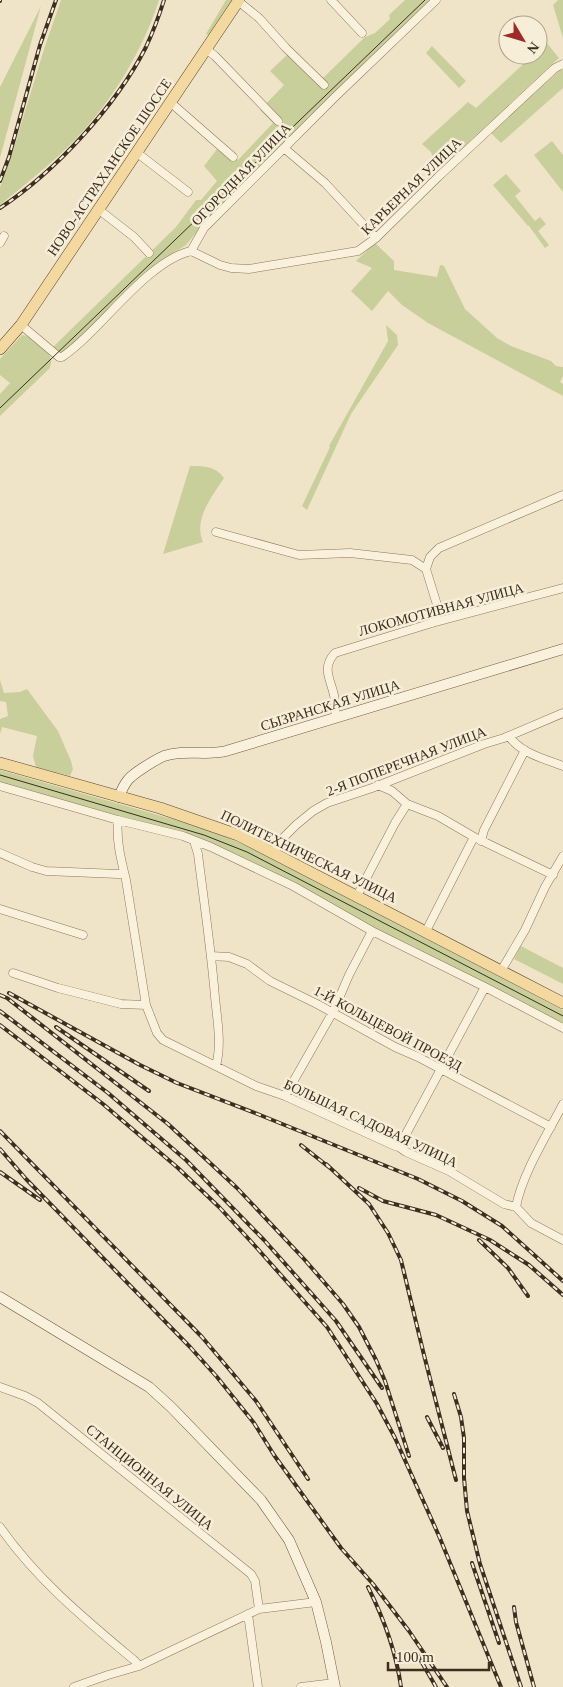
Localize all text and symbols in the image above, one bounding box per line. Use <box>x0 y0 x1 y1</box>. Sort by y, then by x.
north arrow <box>498 15 548 65</box>
text: N <box>524 39 542 56</box>
street label: НОВО-АСТРАХАНСКОЕ ШОССЕ <box>44 76 174 259</box>
street label: ОГОРОДНАЯ УЛИЦА <box>189 120 295 229</box>
street label: КАРЬЕРНАЯ УЛИЦА <box>358 134 465 238</box>
street label: ЛОКОМОТИВНАЯ УЛИЦА <box>357 580 526 639</box>
street label: СЫЗРАНСКАЯ УЛИЦА <box>259 677 402 734</box>
street label: 2-Я ПОПЕРЕЧНАЯ УЛИЦА <box>324 724 489 799</box>
street label: ПОЛИТЕХНИЧЕСКАЯ УЛИЦА <box>218 807 400 906</box>
street label: 1-Й КОЛЬЦЕВОЙ ПРОЕЗД <box>311 982 465 1074</box>
street label: БОЛЬШАЯ САДОВАЯ УЛИЦА <box>282 1077 461 1171</box>
street label: СТАНЦИОННАЯ УЛИЦА <box>83 1422 217 1534</box>
scale bar <box>388 1640 489 1672</box>
text: 100 m <box>396 1649 434 1665</box>

